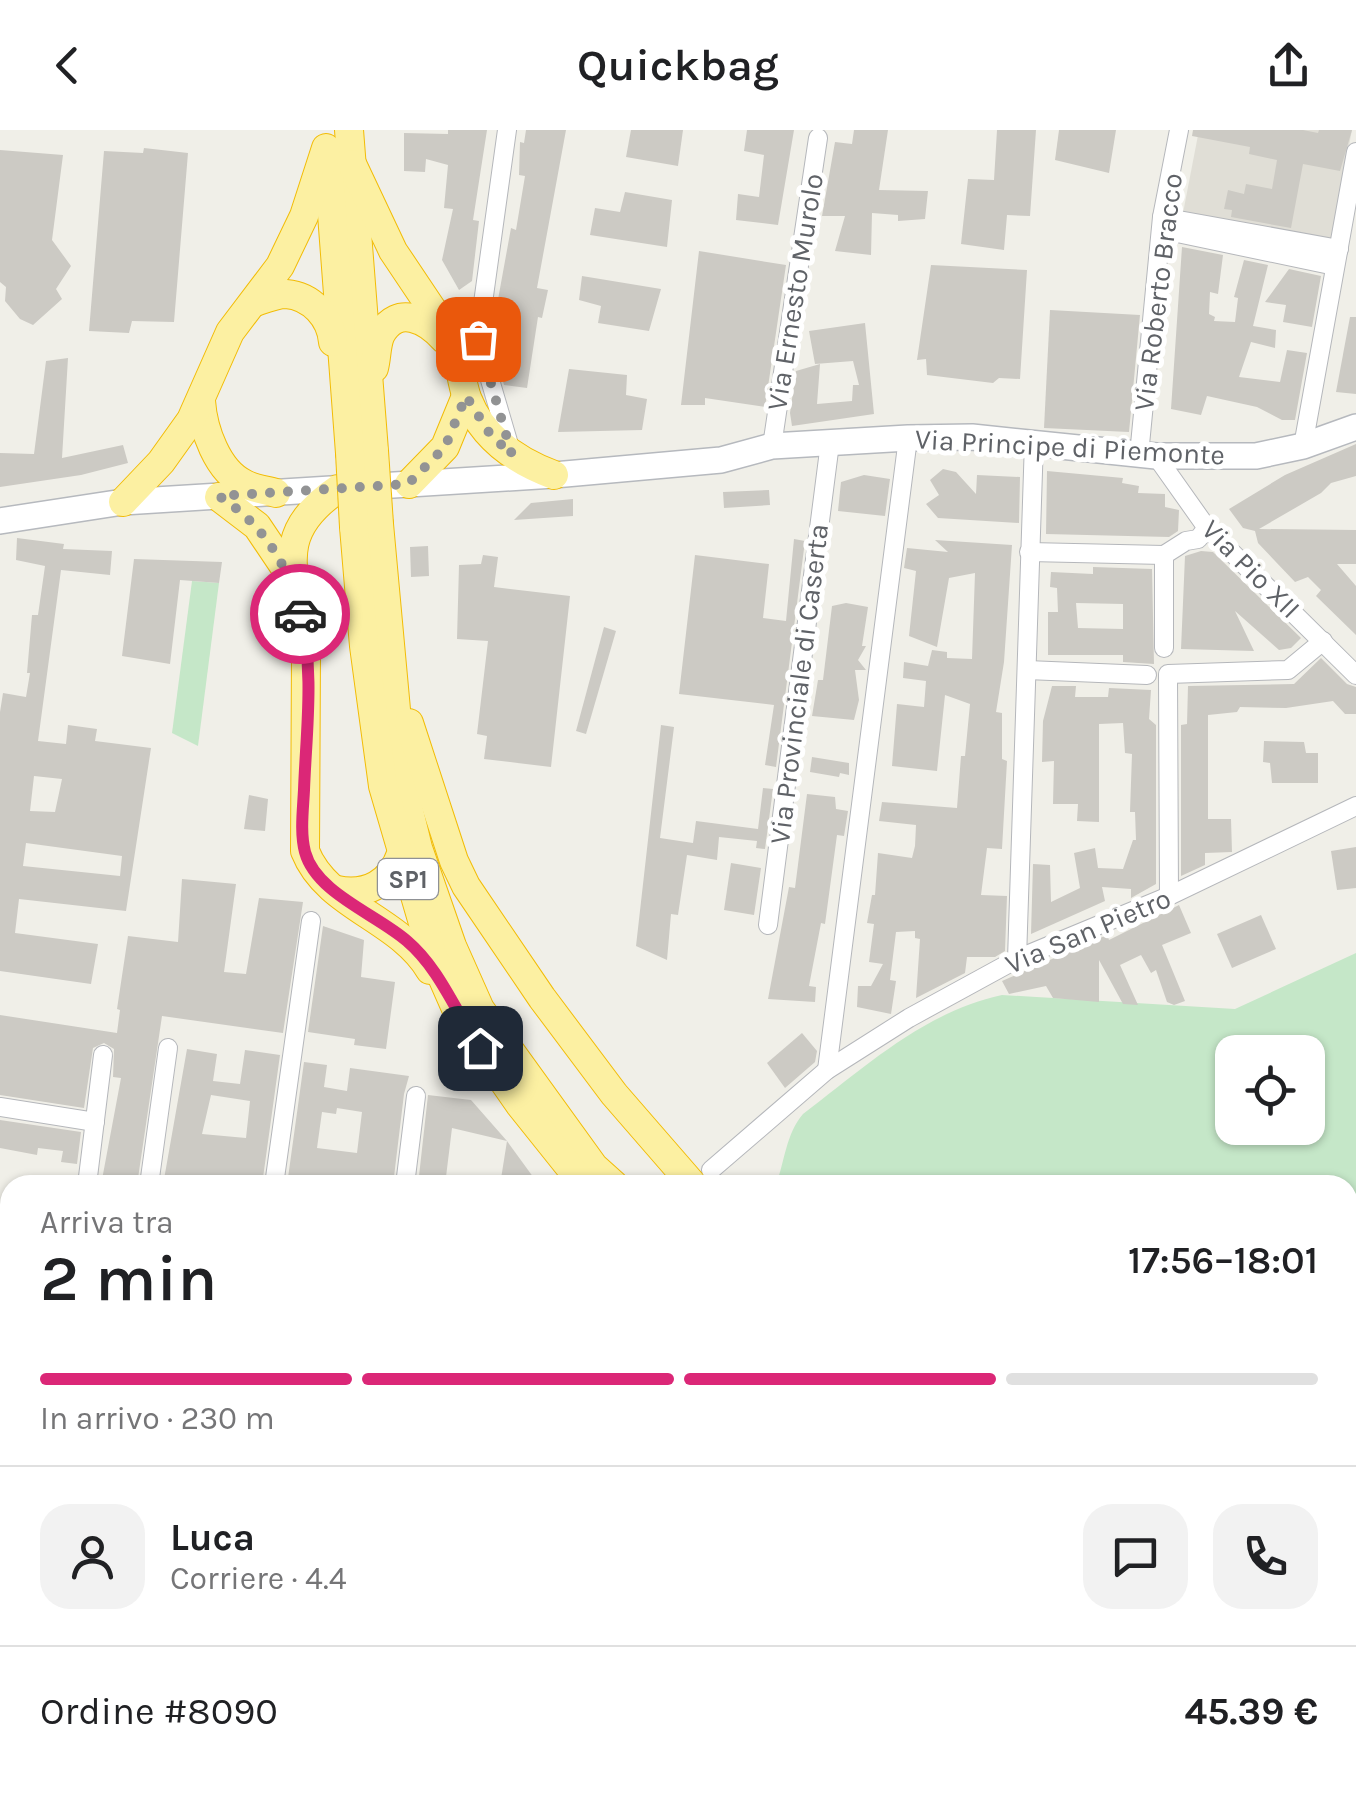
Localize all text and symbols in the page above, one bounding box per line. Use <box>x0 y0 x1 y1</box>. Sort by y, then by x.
icon: back <box>40 38 95 93</box>
icon: share <box>1261 38 1316 93</box>
text: Quickbag <box>577 39 779 91</box>
street label: Via Ernesto Murolo <box>760 171 830 413</box>
street label: Via Roberto Bracco <box>1127 171 1189 413</box>
pin <box>436 297 521 382</box>
icon: bag <box>451 312 506 367</box>
street label: Via Principe di Piemonte <box>914 422 1226 472</box>
street label: Via Pio XII <box>1195 513 1307 625</box>
street label: Via Provinciale di Caserta <box>763 522 835 846</box>
courier <box>250 564 350 664</box>
icon: car <box>273 587 328 642</box>
road number: SP1 <box>378 859 438 899</box>
street label: Via San Pietro <box>1000 881 1176 981</box>
pin <box>438 1006 523 1091</box>
icon: home <box>453 1021 508 1076</box>
map controls <box>1215 1035 1325 1145</box>
button: locate <box>1215 1035 1325 1145</box>
text: Arriva tra <box>40 1204 174 1241</box>
text: 17:56–18:01 <box>1128 1238 1318 1283</box>
text: 2 min <box>40 1240 217 1316</box>
text: In arrivo · 230 m <box>40 1400 275 1437</box>
button: person <box>40 1504 145 1609</box>
button: chat <box>1083 1504 1188 1609</box>
button: phone <box>1213 1504 1318 1609</box>
text: Luca <box>170 1515 255 1560</box>
text: Corriere · 4.4 <box>170 1560 347 1597</box>
text: Ordine #8090 <box>40 1689 278 1734</box>
text: 45.39 € <box>1185 1689 1318 1734</box>

